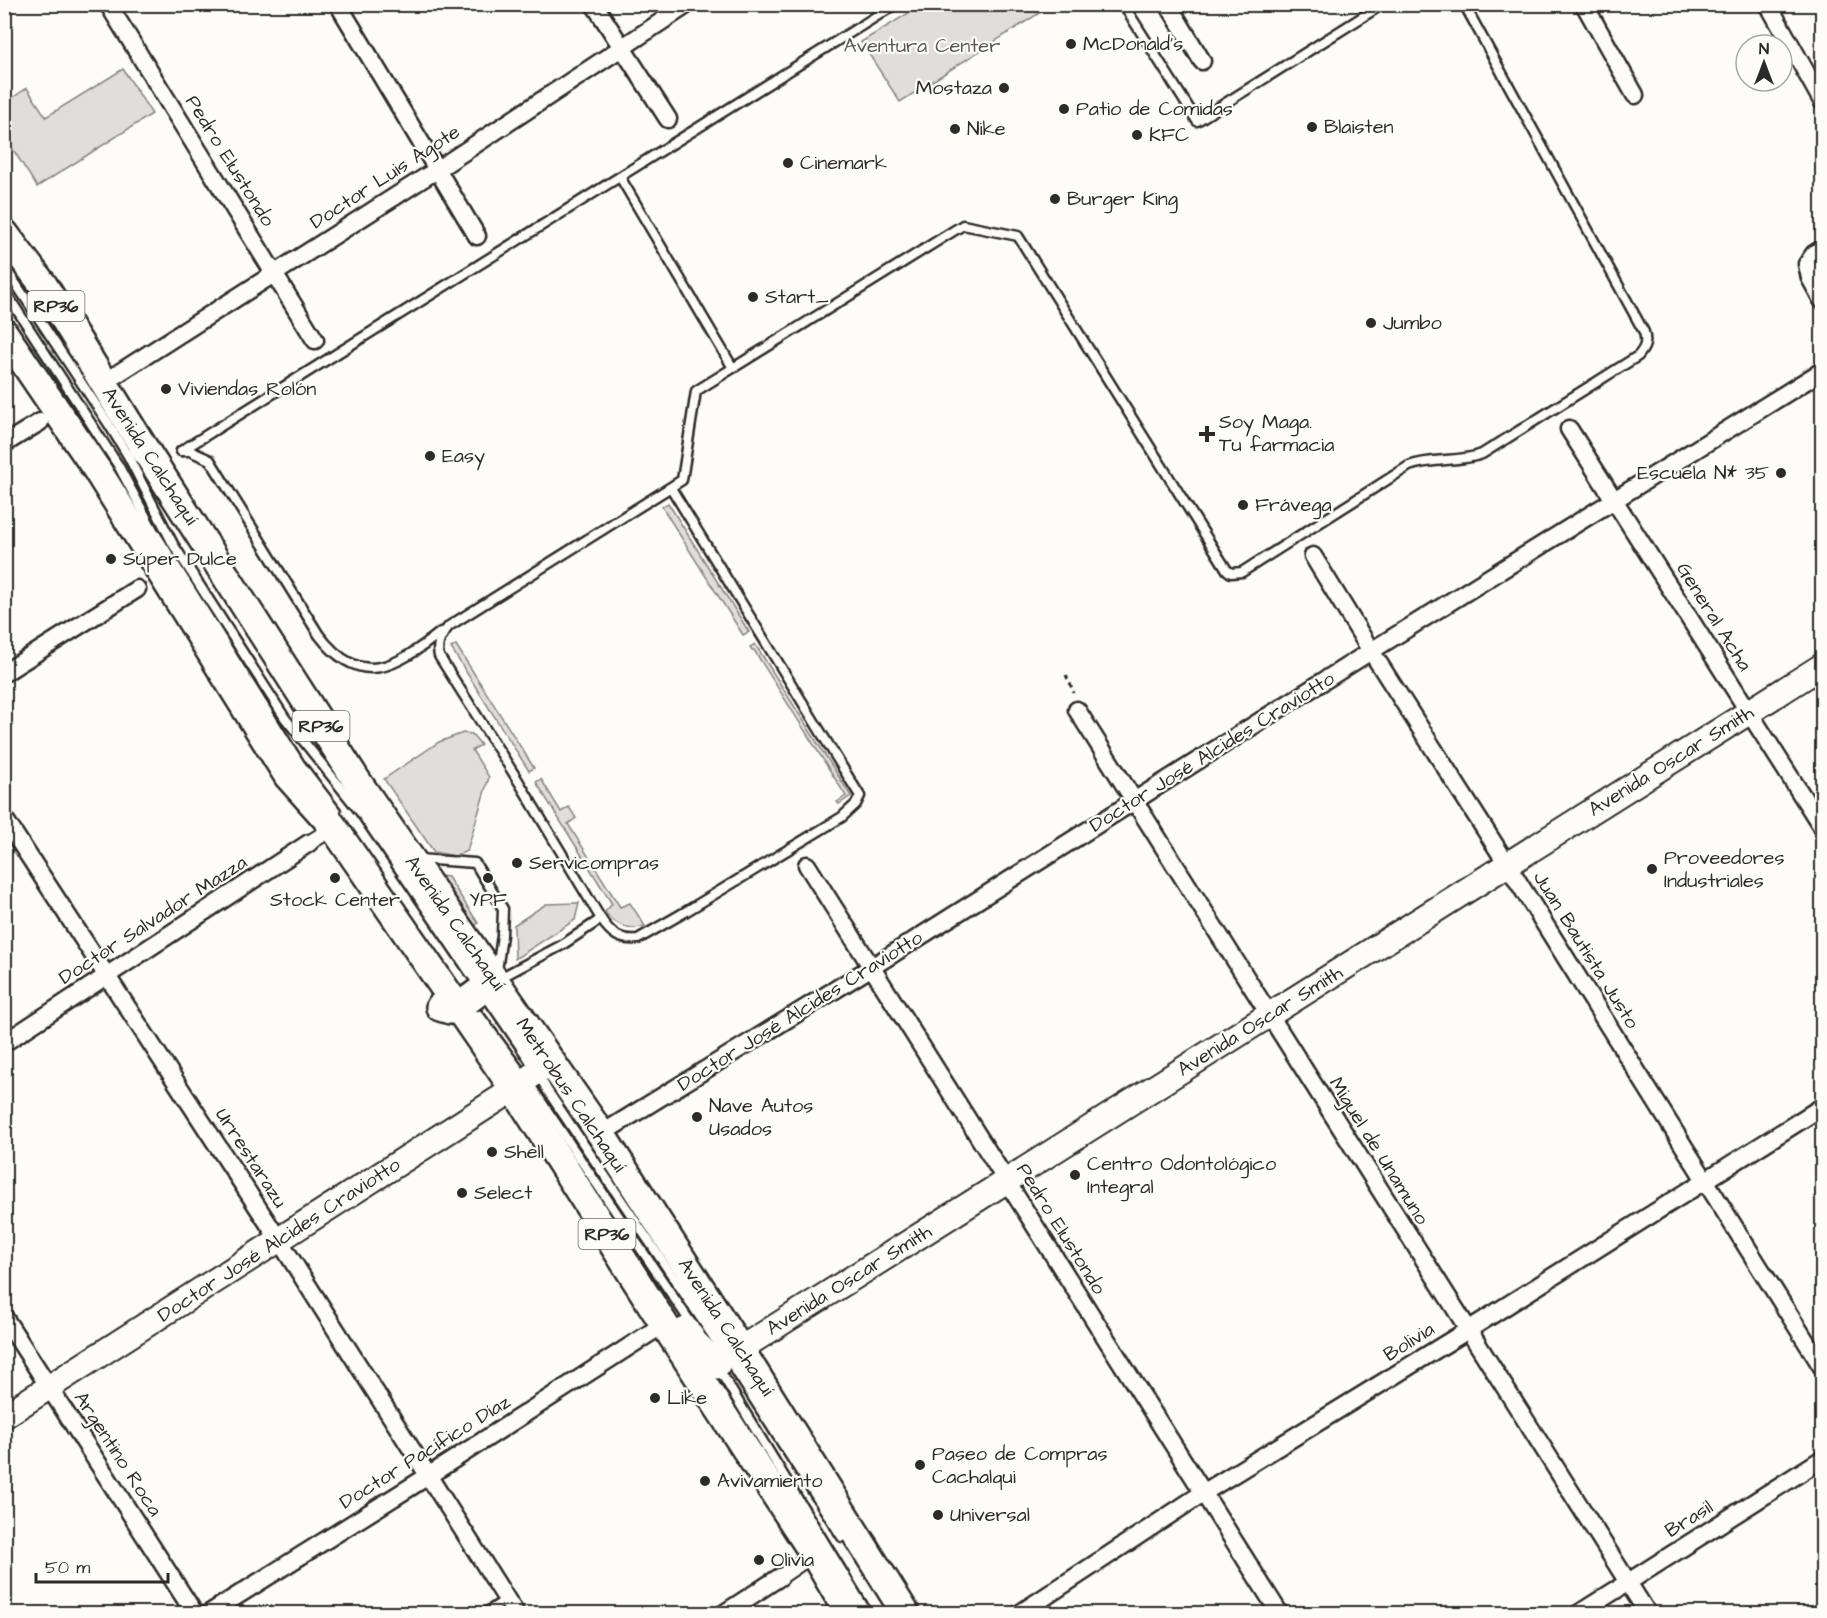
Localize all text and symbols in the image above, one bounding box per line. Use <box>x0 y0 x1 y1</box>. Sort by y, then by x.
place label: McDonald's <box>1083 30 1183 58</box>
park label: Aventura Center <box>844 32 1000 60</box>
north arrow <box>1734 33 1794 93</box>
marker: McDonald's <box>1064 37 1078 51</box>
text: N <box>1759 38 1769 60</box>
place label: Mostaza <box>916 74 992 102</box>
marker: Mostaza <box>997 81 1011 95</box>
street label: Pedro Elustondo <box>178 90 282 232</box>
place label: Patio de Comidas <box>1076 95 1233 123</box>
marker: Patio de Comidas <box>1057 102 1071 116</box>
place label: Blaisten <box>1324 113 1394 141</box>
place label: Nike <box>967 115 1006 143</box>
street label: Doctor Luis Agote <box>305 118 466 237</box>
marker: Blaisten <box>1305 120 1319 134</box>
place label: KFC <box>1149 121 1189 149</box>
marker: Nike <box>948 122 962 136</box>
marker: KFC <box>1130 128 1144 142</box>
place label: Cinemark <box>800 149 887 177</box>
marker: Cinemark <box>781 156 795 170</box>
place label: Burger King <box>1067 185 1178 214</box>
marker: Burger King <box>1048 192 1062 206</box>
place label: Start_ <box>765 283 829 311</box>
marker: Start_ <box>746 290 760 304</box>
road number: RP36 <box>28 291 84 321</box>
place label: Jumbo <box>1383 309 1442 337</box>
marker: Jumbo <box>1364 316 1378 330</box>
place label: Viviendas Rolón <box>178 375 316 403</box>
street label: Avenida Calchaquí <box>95 382 205 530</box>
marker: Viviendas Rolón <box>159 382 173 396</box>
place label: Soy Maga. Tu farmacia <box>1219 408 1334 459</box>
marker: Soy Maga. Tu farmacia <box>1200 427 1214 441</box>
place label: Easy <box>442 442 485 471</box>
marker: Easy <box>423 449 437 463</box>
place label: Escuela N* 35 <box>1637 459 1769 487</box>
marker: Escuela N* 35 <box>1774 466 1788 480</box>
place label: Frávega <box>1255 491 1332 520</box>
marker: Frávega <box>1236 498 1250 512</box>
place label: Súper Dulce <box>123 545 237 573</box>
marker: Súper Dulce <box>104 552 118 566</box>
street label: General Acha <box>1669 557 1759 677</box>
street label: Doctor José Alcides Craviotto <box>1084 665 1340 839</box>
street label: Avenida Oscar Smith <box>1583 699 1759 823</box>
road number: RP36 <box>292 711 350 741</box>
place label: Proveedores Industriales <box>1664 844 1784 895</box>
street label: Doctor Salvador Mazza <box>53 849 253 991</box>
place label: Servicompras <box>529 849 659 877</box>
street label: Avenida Calchaquí <box>398 850 512 996</box>
marker: Servicompras <box>510 856 524 870</box>
marker: Proveedores Industriales <box>1645 862 1659 876</box>
street label: Juan Bautista Justo <box>1526 866 1646 1034</box>
marker: Stock Center <box>328 871 342 885</box>
marker: YPF <box>481 871 495 885</box>
place label: Stock Center <box>270 886 400 914</box>
place label: YPF <box>469 886 507 914</box>
street label: Doctor José Alcides Craviotto <box>672 924 928 1098</box>
street label: Avenida Oscar Smith <box>1172 959 1348 1083</box>
street label: Metrobus Calchaquí <box>509 1012 633 1178</box>
street label: Miguel de Unamuno <box>1321 1072 1436 1231</box>
place label: Nave Autos Usados <box>709 1092 813 1143</box>
street label: Urrestarazu <box>208 1103 294 1213</box>
marker: Nave Autos Usados <box>690 1110 704 1124</box>
place label: Shell <box>504 1138 544 1166</box>
marker: Shell <box>485 1145 499 1159</box>
place label: Centro Odontológico Integral <box>1087 1150 1276 1202</box>
street label: Doctor José Alcides Craviotto <box>152 1151 406 1329</box>
street label: Pedro Elustondo <box>1009 1158 1113 1300</box>
marker: Centro Odontológico Integral <box>1068 1168 1082 1182</box>
place label: Select <box>474 1179 532 1207</box>
marker: Select <box>455 1186 469 1200</box>
street label: Avenida Oscar Smith <box>761 1218 937 1342</box>
road number: RP36 <box>578 1219 636 1249</box>
street label: Avenida Calchaquí <box>671 1253 781 1401</box>
street label: Bolivia <box>1378 1315 1440 1369</box>
place label: Like <box>667 1384 707 1412</box>
street label: Argentino Roca <box>66 1386 169 1522</box>
street label: Doctor Pacífico Díaz <box>334 1388 516 1516</box>
marker: Like <box>648 1391 662 1405</box>
place label: Paseo de Compras Cachalqui <box>932 1440 1108 1491</box>
marker: Paseo de Compras Cachalqui <box>913 1458 927 1472</box>
place label: Avivamiento <box>717 1467 823 1495</box>
marker: Avivamiento <box>698 1474 712 1488</box>
street label: Brasil <box>1660 1493 1718 1545</box>
place label: Universal <box>950 1501 1030 1529</box>
marker: Universal <box>931 1508 945 1522</box>
scale bar <box>36 1546 168 1584</box>
place label: Olivia <box>771 1546 814 1574</box>
marker: Olivia <box>752 1553 766 1567</box>
text: 50 m <box>45 1555 90 1580</box>

